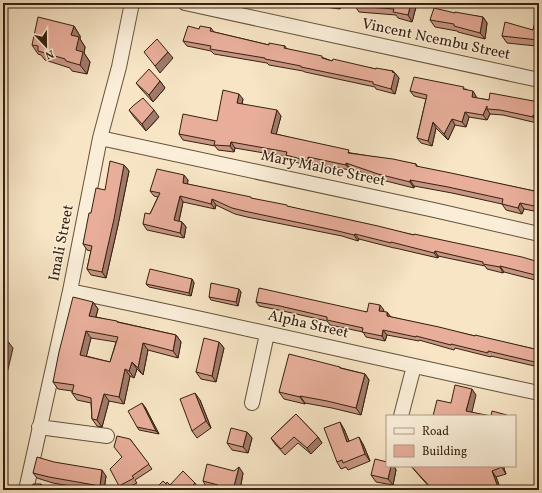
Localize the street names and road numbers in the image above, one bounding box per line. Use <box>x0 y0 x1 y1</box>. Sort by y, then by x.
street label: Vincent Ncembu Street <box>360 14 512 66</box>
street label: Mary Malote Street <box>259 146 387 192</box>
street label: Imali Street <box>44 203 80 283</box>
street label: Alpha Street <box>266 306 350 344</box>

